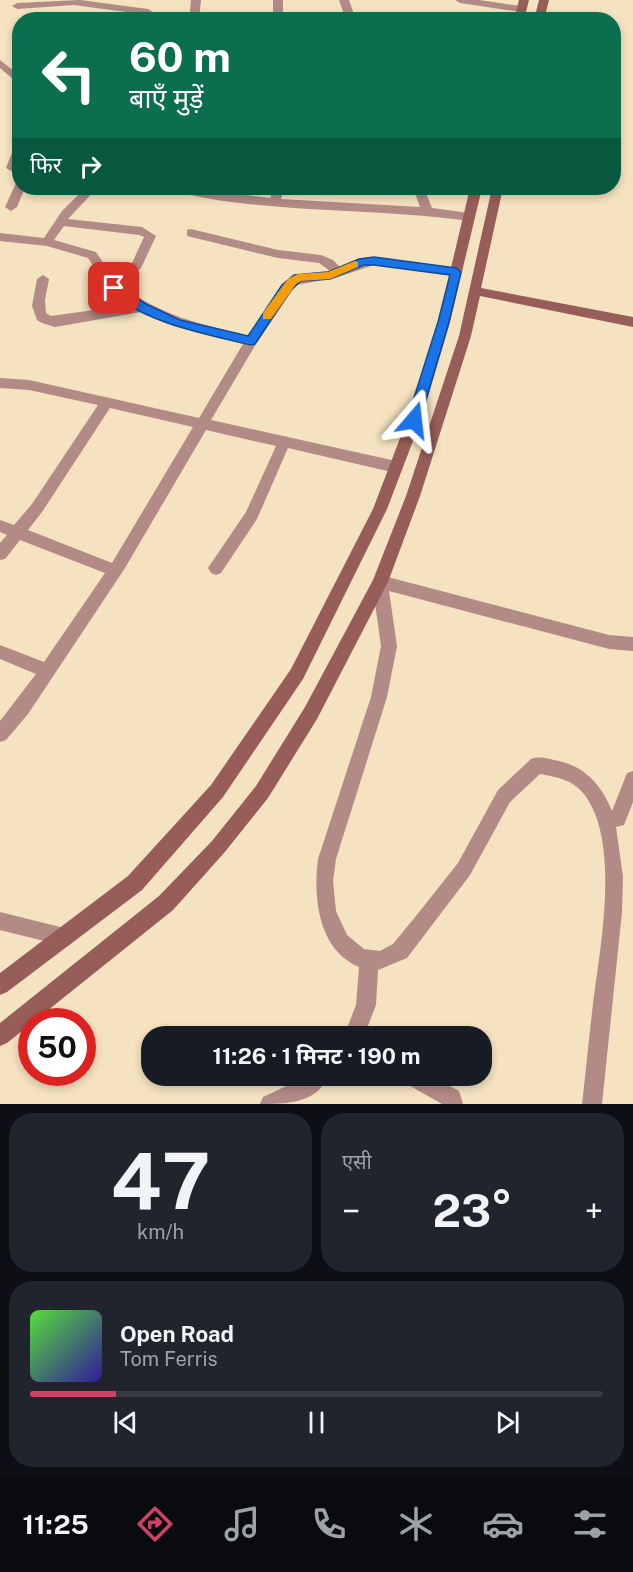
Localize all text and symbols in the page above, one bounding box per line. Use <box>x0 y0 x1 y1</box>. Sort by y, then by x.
text: 60 m <box>129 32 231 81</box>
icon: left <box>30 36 108 114</box>
text: बाएँ मुड़ें <box>129 82 204 114</box>
icon: right <box>74 150 107 183</box>
text: फिर <box>30 152 62 178</box>
pin <box>88 262 139 313</box>
icon: arrive <box>97 271 130 304</box>
position arrow <box>382 388 446 452</box>
speed limit sign: 50 <box>18 1008 96 1086</box>
text: 11:26 · 1 मिनट · 190 m <box>212 1043 421 1069</box>
text: 47 <box>111 1135 211 1227</box>
text: एसी <box>342 1150 372 1174</box>
text: 23° <box>433 1184 512 1237</box>
text: − <box>342 1192 360 1230</box>
text: + <box>585 1192 603 1230</box>
text: km/h <box>137 1220 184 1244</box>
text: Open Road <box>120 1321 234 1347</box>
text: Tom Ferris <box>120 1347 218 1371</box>
icon: previous <box>109 1406 142 1439</box>
icon: pause <box>300 1406 333 1439</box>
icon: next <box>491 1406 524 1439</box>
icon: directions <box>134 1503 176 1545</box>
icon: music <box>221 1503 263 1545</box>
icon: phone <box>308 1503 350 1545</box>
icon: climate <box>395 1503 437 1545</box>
icon: car <box>482 1503 524 1545</box>
icon: filters <box>569 1503 611 1545</box>
text: 11:25 <box>22 1508 89 1540</box>

